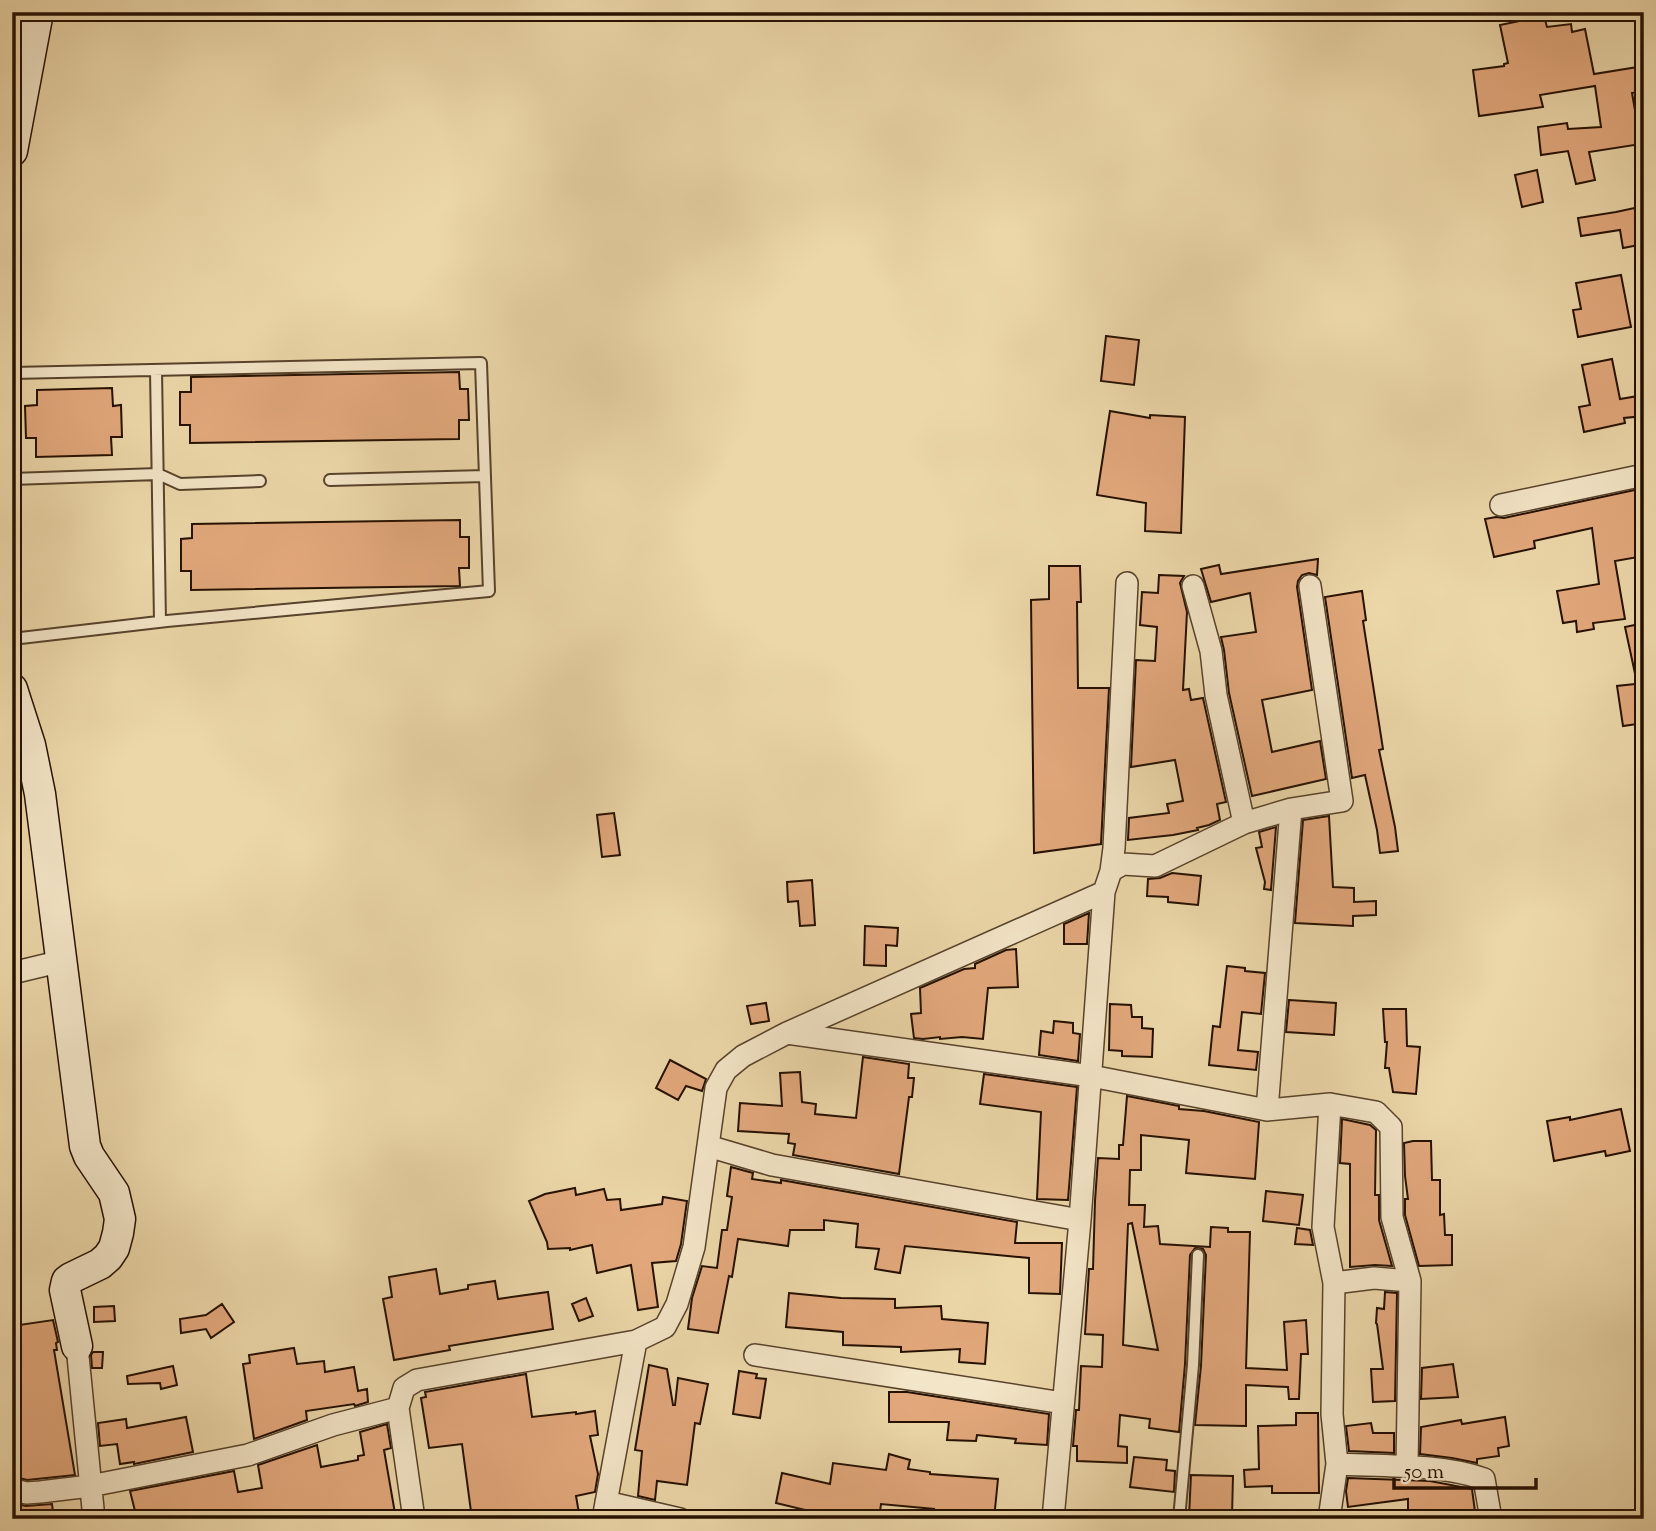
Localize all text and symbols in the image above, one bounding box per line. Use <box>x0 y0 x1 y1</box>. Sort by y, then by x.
scale bar <box>1394 1447 1535 1491</box>
text: 50 m <box>1403 1458 1444 1488</box>

